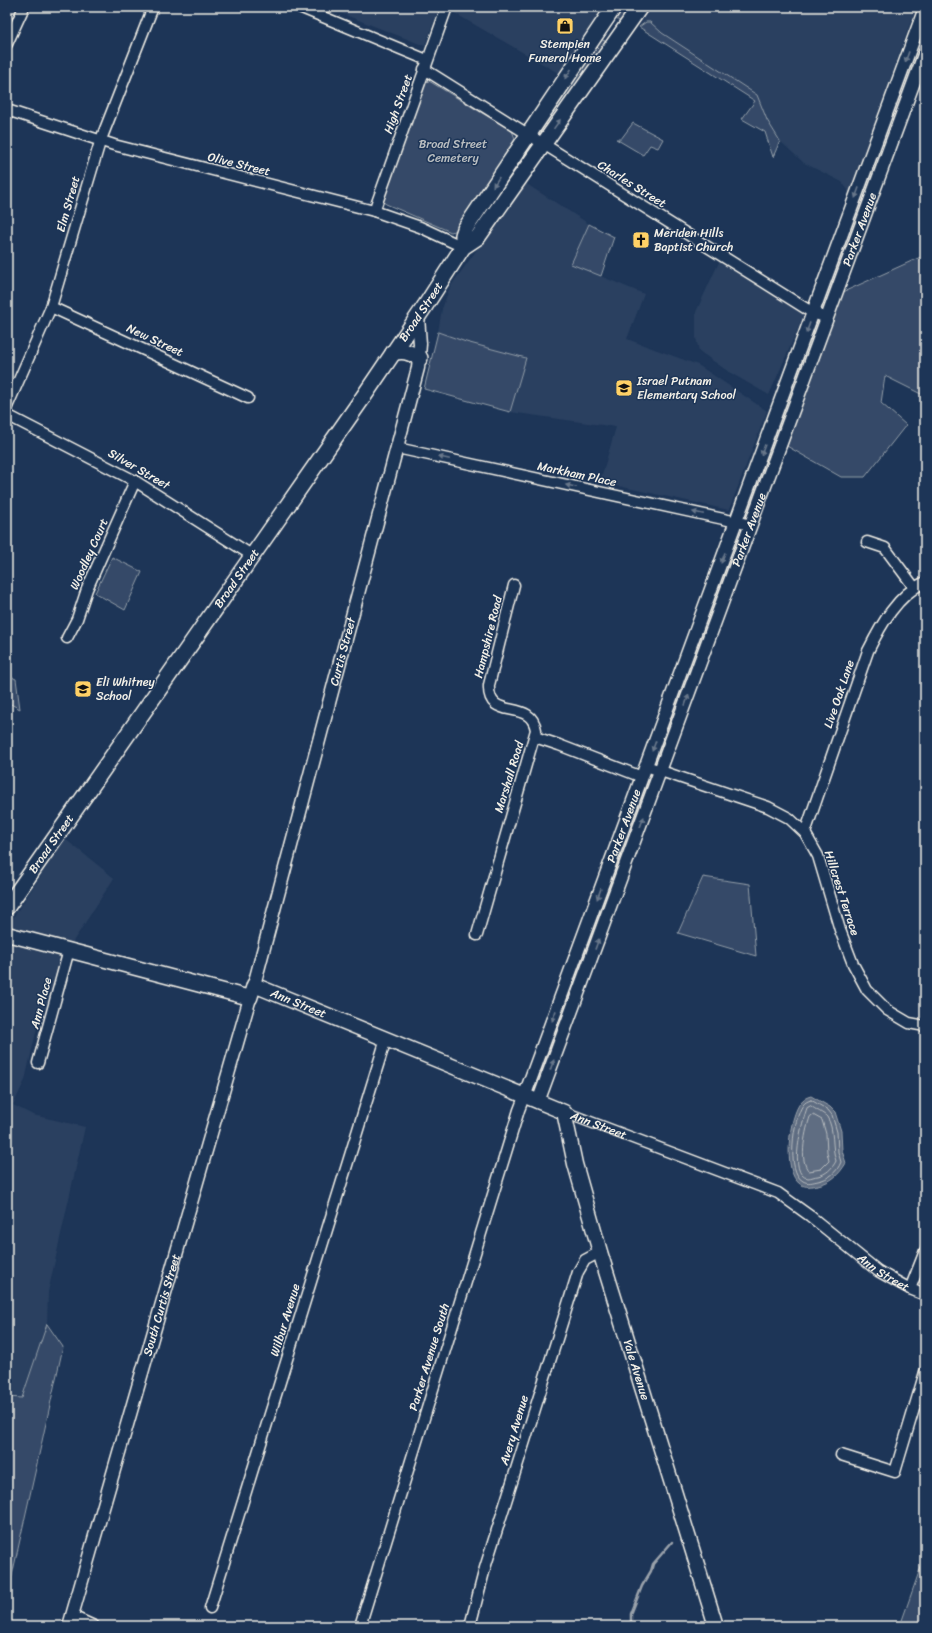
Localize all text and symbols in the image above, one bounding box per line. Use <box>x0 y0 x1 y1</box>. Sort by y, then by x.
shop icon: Stempien Funeral Home <box>555 16 575 36</box>
place label: Stempien Funeral Home <box>528 33 602 69</box>
one-way arrow <box>903 52 909 64</box>
one-way arrow <box>564 69 572 79</box>
street label: High Street <box>377 71 419 137</box>
one-way arrow <box>553 119 561 129</box>
park label: Broad Street Cemetery <box>419 133 487 169</box>
street label: Olive Street <box>205 146 273 182</box>
street label: Charles Street <box>593 154 671 214</box>
street label: Elm Street <box>50 173 86 235</box>
one-way arrow <box>492 177 500 188</box>
one-way arrow <box>854 187 860 199</box>
street label: Parker Avenue <box>836 189 883 269</box>
place label: Meriden Hills Baptist Church <box>654 222 733 258</box>
church icon: Meriden Hills Baptist Church <box>631 230 651 250</box>
street label: Broad Street <box>393 277 449 346</box>
street label: New Street <box>123 317 187 363</box>
one-way arrow <box>804 322 810 334</box>
place label: Israel Putnam Elementary School <box>636 370 737 406</box>
school or university icon: Israel Putnam Elementary School <box>614 378 634 398</box>
street label: Silver Street <box>104 442 175 496</box>
one-way arrow <box>759 444 765 456</box>
one-way arrow <box>438 455 450 461</box>
street label: Markham Place <box>535 455 619 493</box>
one-way arrow <box>565 482 577 488</box>
street label: Parker Avenue <box>725 490 773 570</box>
one-way arrow <box>692 510 704 516</box>
street label: Woodley Court <box>63 515 115 593</box>
street label: Broad Street <box>208 544 265 613</box>
one-way arrow <box>720 553 726 565</box>
street label: Hampshire Road <box>467 593 509 680</box>
street label: Curtis Street <box>323 614 363 688</box>
street label: Live Oak Lane <box>817 657 861 731</box>
place label: Eli Whitney School <box>96 671 155 707</box>
school or university icon: Eli Whitney School <box>73 679 93 699</box>
one-way arrow <box>684 693 690 705</box>
street label: Marshall Road <box>488 738 531 816</box>
one-way arrow <box>650 740 656 752</box>
street label: Parker Avenue <box>600 786 648 866</box>
street label: Broad Street <box>22 809 80 878</box>
one-way arrow <box>639 815 645 827</box>
street label: Hillcrest Terrace <box>818 847 866 939</box>
one-way arrow <box>596 889 602 901</box>
one-way arrow <box>594 937 600 949</box>
street label: Ann Place <box>23 975 58 1032</box>
street label: Ann Street <box>266 982 330 1025</box>
one-way arrow <box>551 1011 557 1023</box>
one-way arrow <box>549 1059 555 1071</box>
street label: Ann Street <box>566 1104 630 1146</box>
street label: Ann Street <box>852 1247 914 1298</box>
street label: South Curtis Street <box>136 1251 187 1359</box>
street label: Wilbur Avenue <box>263 1281 307 1359</box>
street label: Parker Avenue South <box>402 1300 456 1414</box>
street label: Yale Avenue <box>617 1337 656 1403</box>
street label: Avery Avenue <box>493 1392 535 1469</box>

